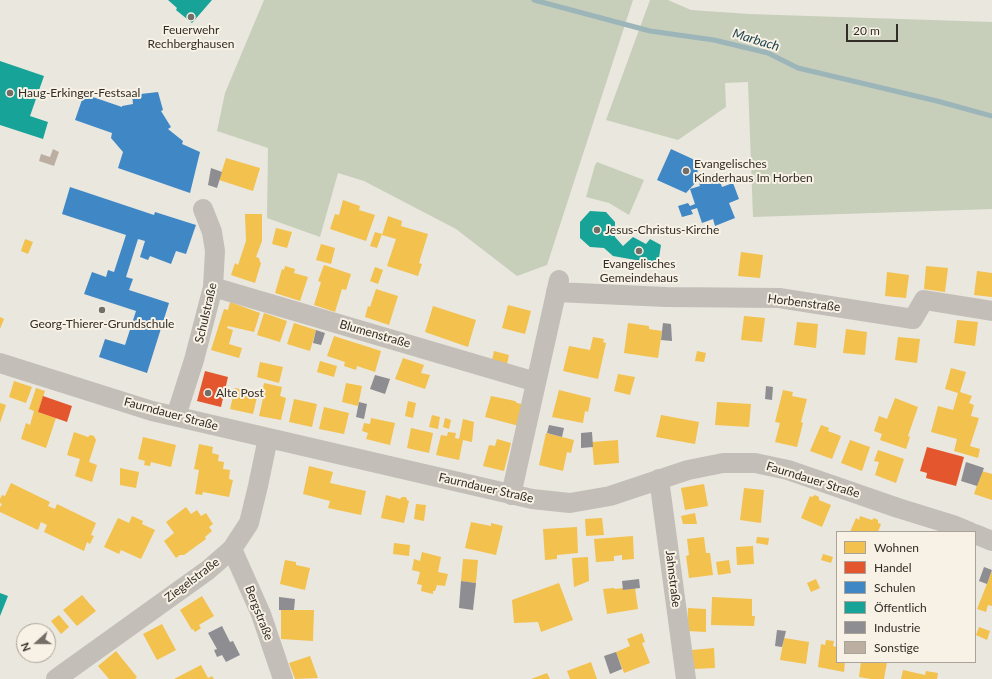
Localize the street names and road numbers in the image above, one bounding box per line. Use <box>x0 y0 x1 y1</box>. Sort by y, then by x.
street label: Schulstraße <box>192 281 220 345</box>
street label: Horbenstraße <box>767 291 841 315</box>
street label: Blumenstraße <box>338 317 412 351</box>
street label: Faurndauer Straße <box>122 395 220 433</box>
street label: Faurndauer Straße <box>765 459 861 501</box>
street label: Faurndauer Straße <box>437 470 535 506</box>
street label: Jahnstraße <box>662 550 684 608</box>
street label: Ziegelstraße <box>162 555 222 605</box>
street label: Bergstraße <box>242 584 276 642</box>

